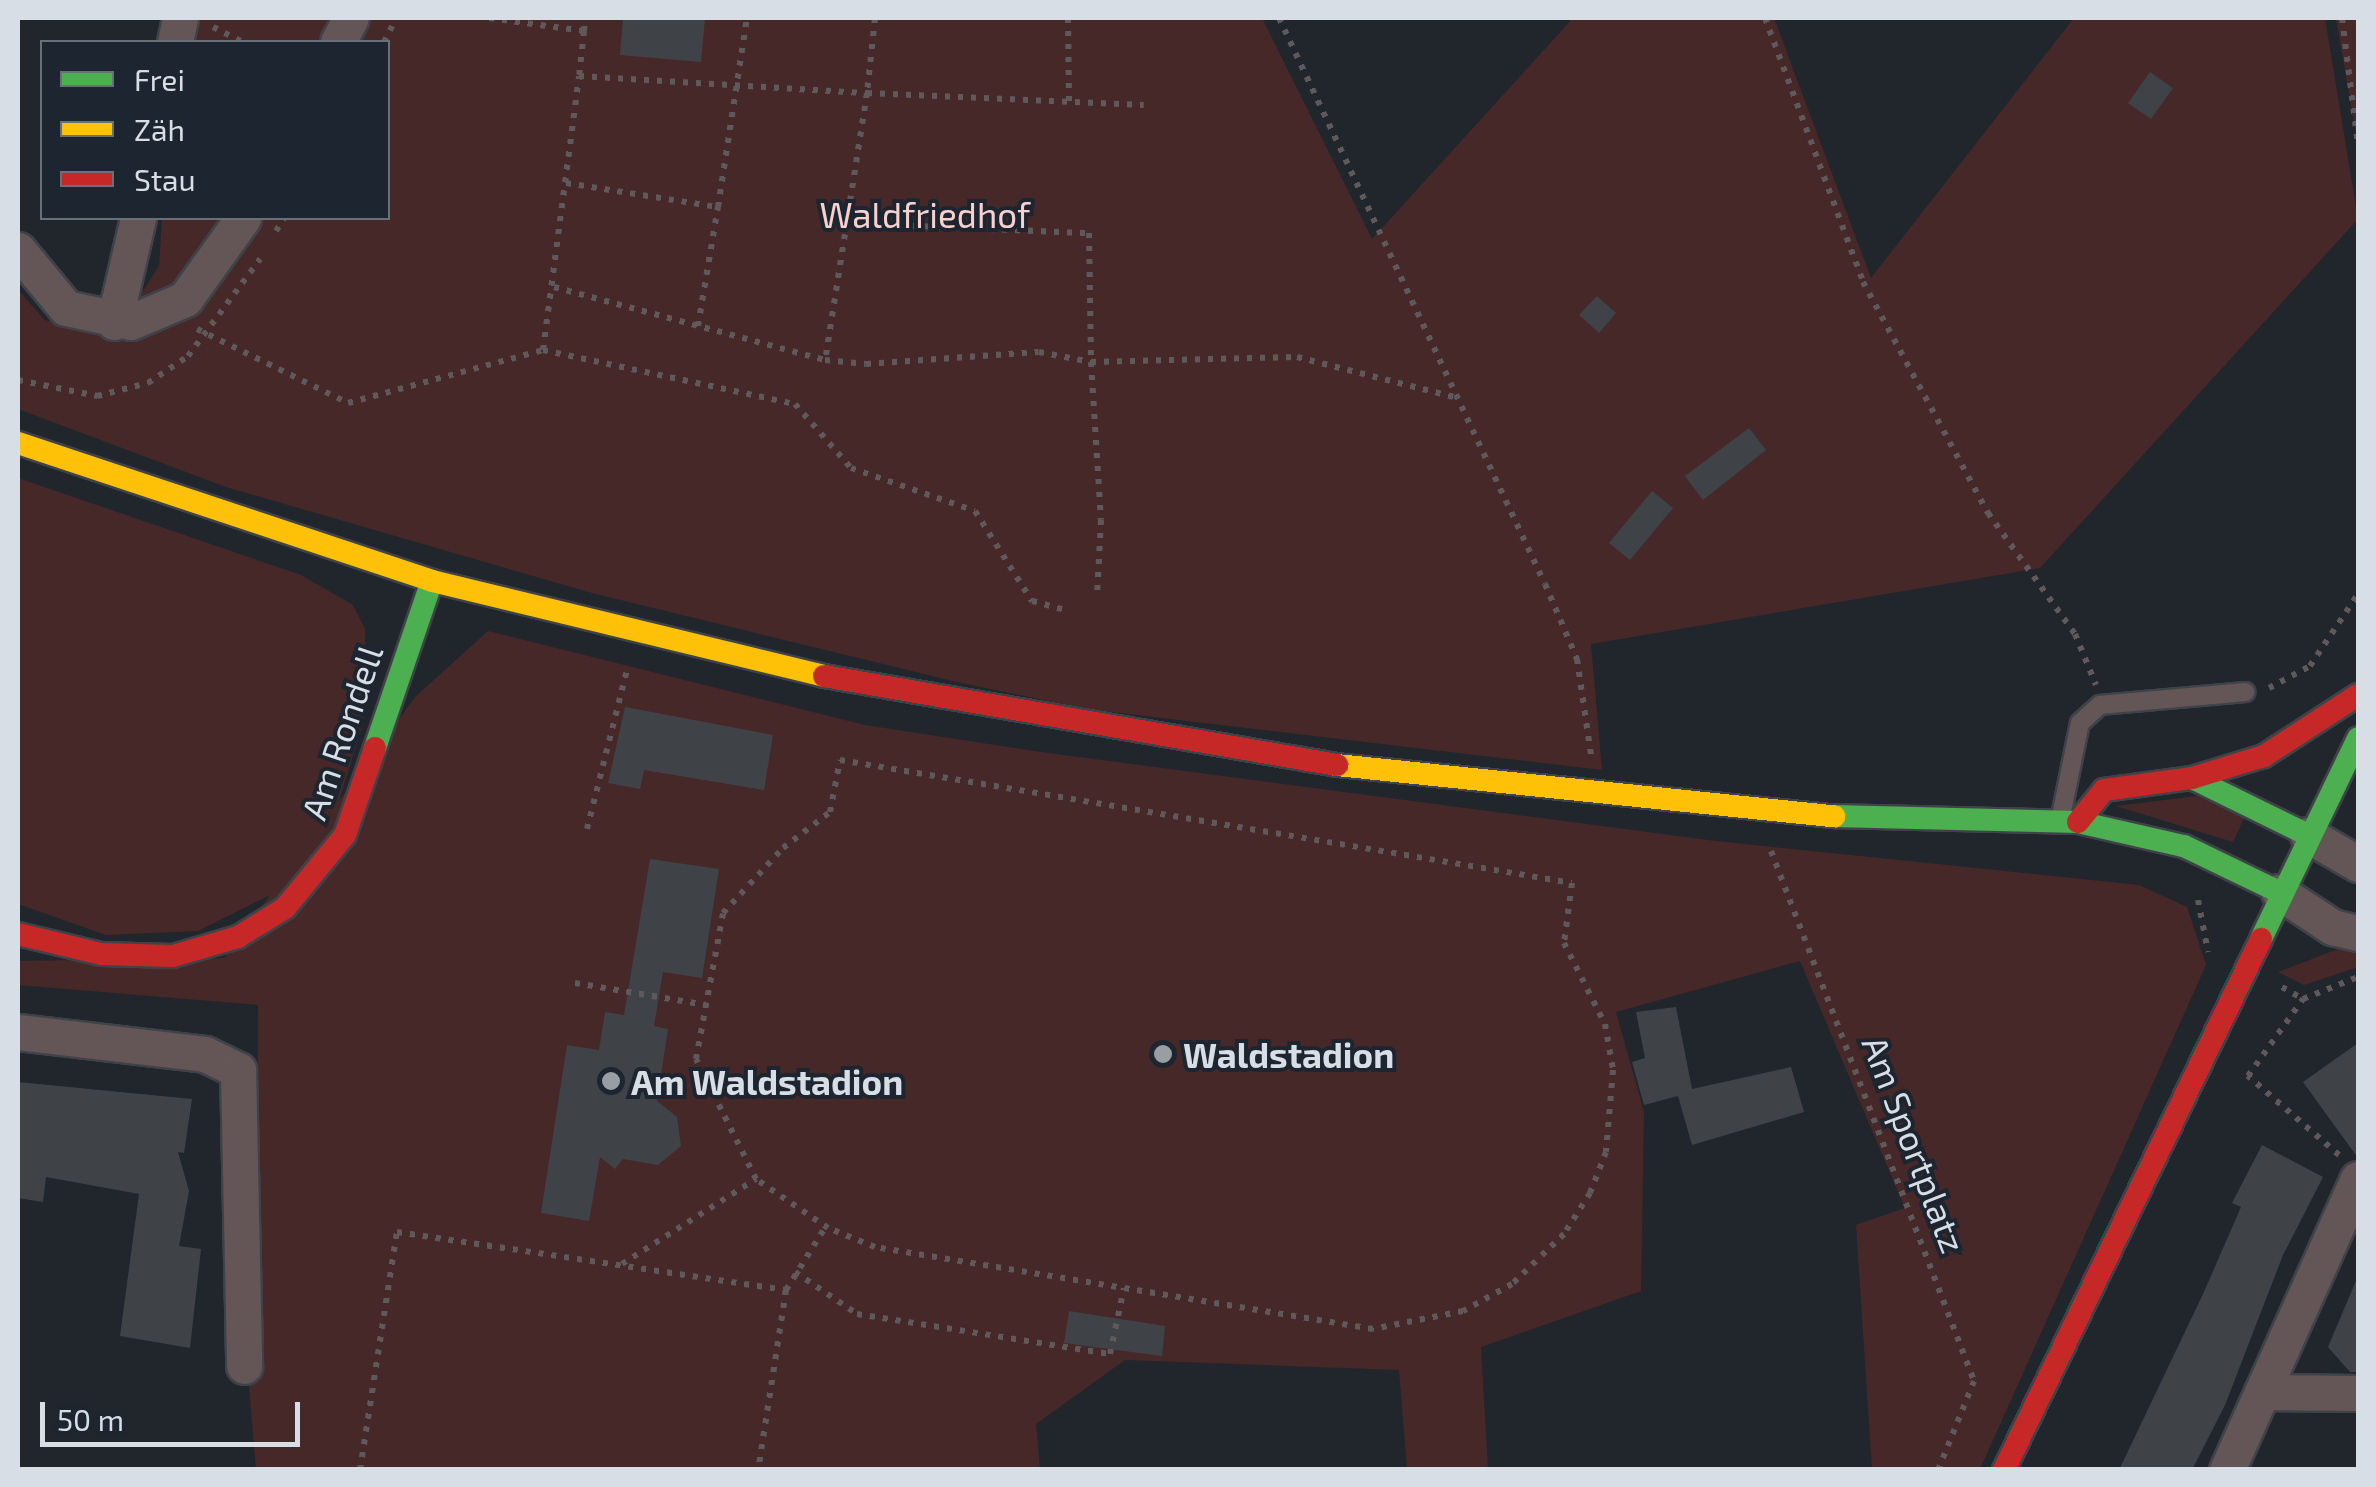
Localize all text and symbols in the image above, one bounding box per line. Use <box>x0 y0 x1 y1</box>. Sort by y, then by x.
legend <box>40 40 390 220</box>
text: Frei <box>134 61 185 97</box>
text: Zäh <box>134 111 185 147</box>
text: Stau <box>134 161 196 197</box>
park label: Waldfriedhof <box>820 193 1030 235</box>
street label: Am Rondell <box>292 639 390 825</box>
street label: Am Sportplatz <box>1854 1030 1976 1258</box>
place label: Waldstadion <box>1183 1033 1394 1075</box>
marker: Waldstadion <box>1152 1043 1174 1065</box>
place label: Am Waldstadion <box>631 1060 903 1102</box>
marker: Am Waldstadion <box>600 1070 622 1092</box>
scale bar <box>45 1382 305 1444</box>
text: 50 m <box>57 1401 124 1437</box>

